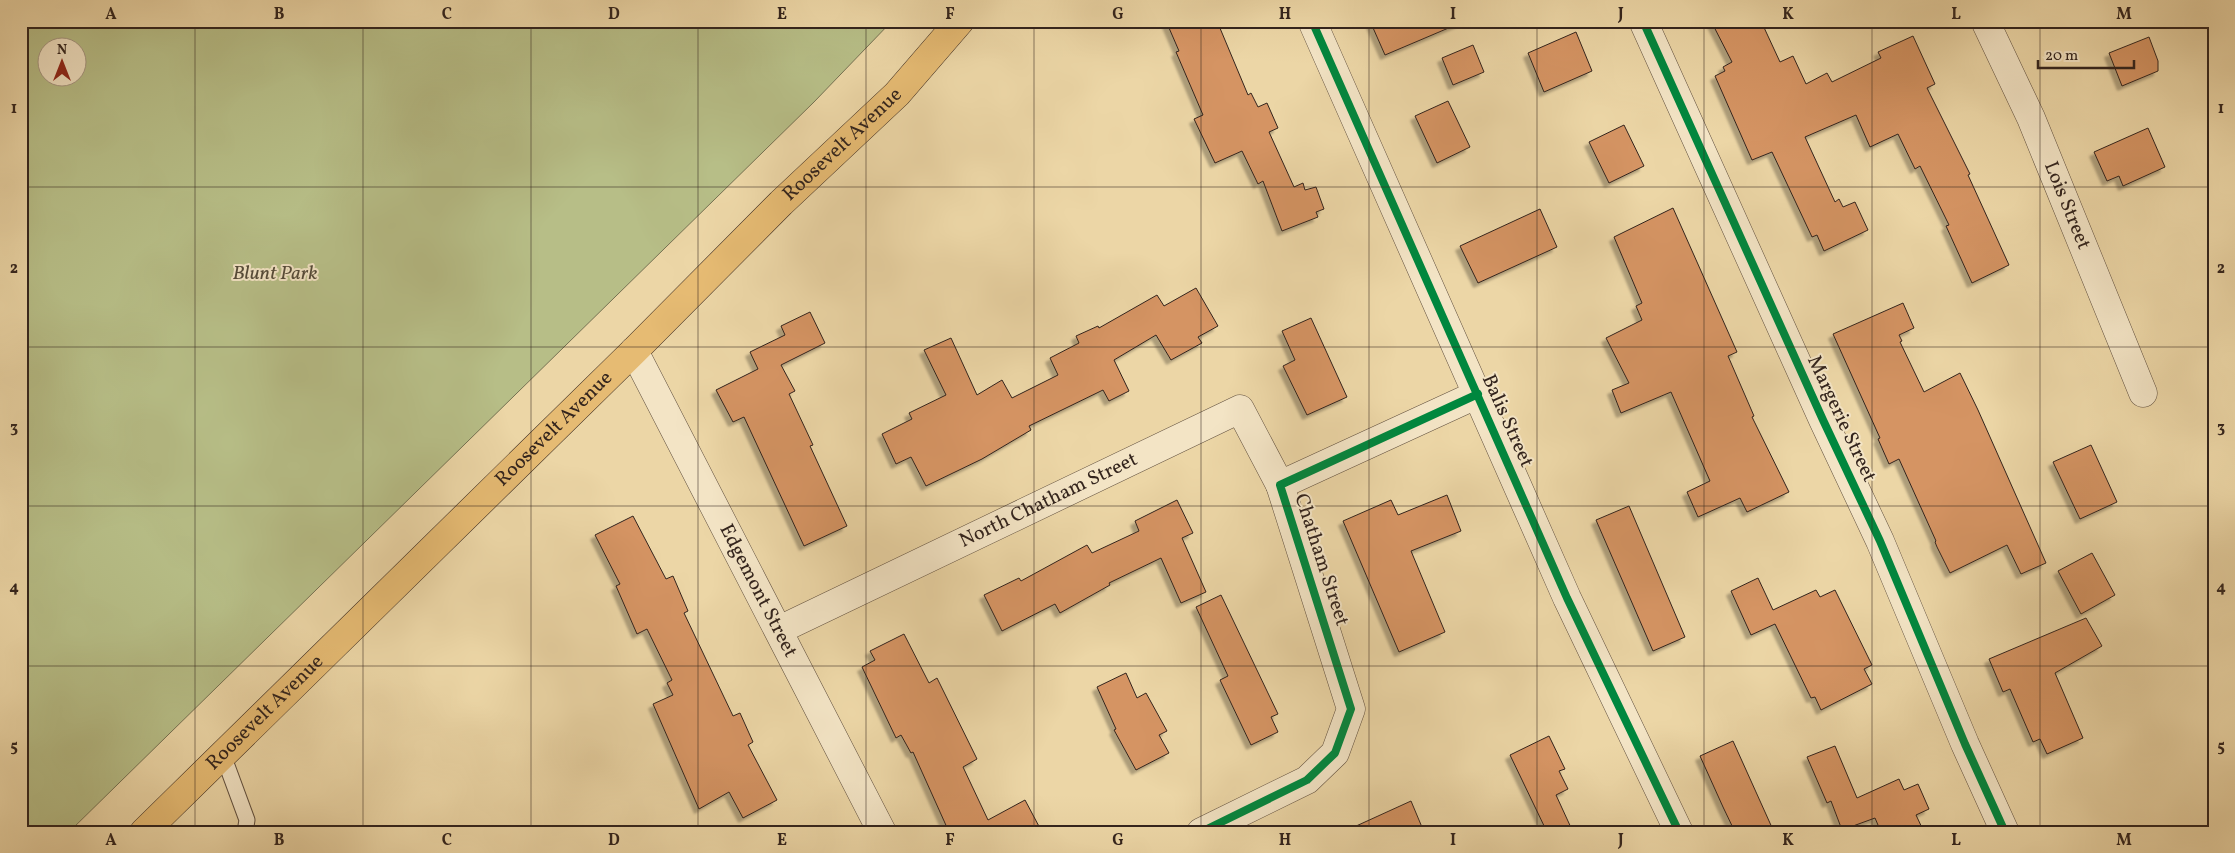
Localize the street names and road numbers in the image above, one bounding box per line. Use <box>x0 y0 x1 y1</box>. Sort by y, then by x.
street label: Roosevelt Avenue <box>777 82 909 208</box>
street label: Lois Street <box>2036 157 2097 254</box>
street label: Margerie Street <box>1799 351 1883 487</box>
street label: Roosevelt Avenue <box>489 365 619 493</box>
street label: Balis Street <box>1474 370 1540 472</box>
street label: North Chatham Street <box>955 446 1142 555</box>
street label: Chatham Street <box>1286 490 1356 630</box>
street label: Edgemont Street <box>712 519 804 663</box>
street label: Roosevelt Avenue <box>200 649 330 777</box>

